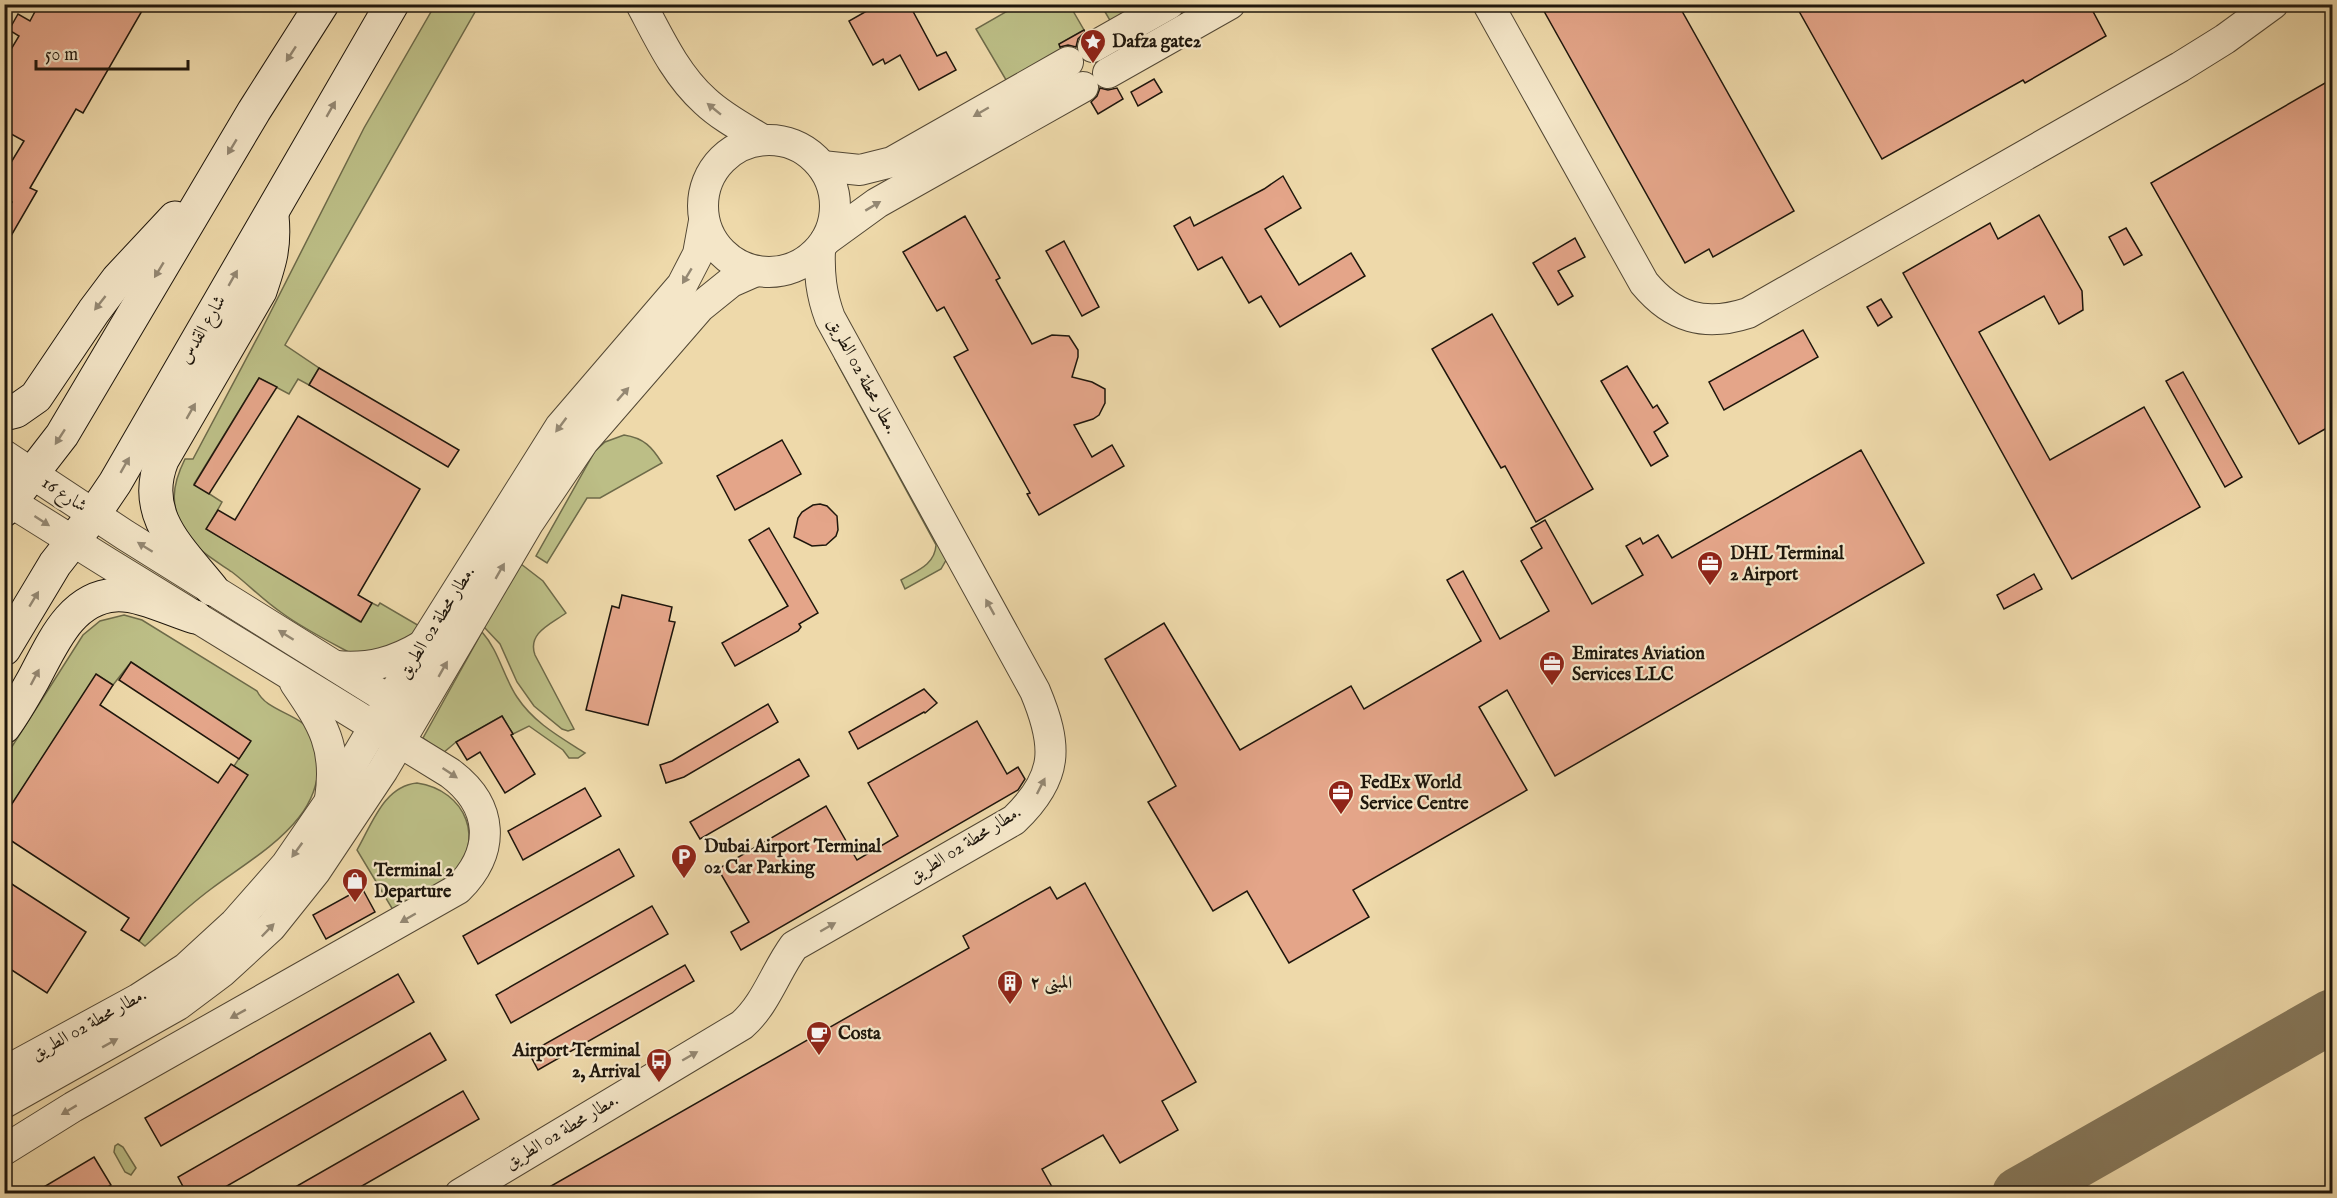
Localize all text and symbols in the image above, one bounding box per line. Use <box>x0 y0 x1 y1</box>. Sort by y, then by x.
place icon: Dafza gate2 <box>1078 27 1108 65</box>
place label: Dafza gate2 <box>1112 31 1202 54</box>
scale bar <box>36 33 188 71</box>
text: 50 m <box>45 44 78 67</box>
one-way arrow <box>285 46 296 62</box>
one-way arrow <box>325 101 336 117</box>
one-way arrow <box>706 102 722 115</box>
one-way arrow <box>972 107 989 117</box>
one-way arrow <box>227 139 238 155</box>
one-way arrow <box>865 200 881 211</box>
one-way arrow <box>154 262 165 278</box>
one-way arrow <box>682 268 692 285</box>
one-way arrow <box>228 269 238 286</box>
street label: شارع القدس <box>174 292 234 369</box>
one-way arrow <box>94 296 106 311</box>
street label: مطار محطة 02 الطريق. <box>822 314 902 438</box>
one-way arrow <box>616 387 629 402</box>
one-way arrow <box>186 402 196 419</box>
one-way arrow <box>555 417 567 433</box>
one-way arrow <box>54 429 66 445</box>
one-way arrow <box>120 457 131 473</box>
street label: شارع 16 <box>36 472 91 520</box>
one-way arrow <box>33 516 50 527</box>
one-way arrow <box>136 541 153 552</box>
place label: DHL Terminal 2 Airport <box>1730 543 1845 587</box>
office icon: DHL Terminal 2 Airport <box>1695 549 1725 587</box>
street label: مطار محطة 02 الطريق. <box>393 562 481 684</box>
one-way arrow <box>495 562 505 579</box>
one-way arrow <box>29 591 40 607</box>
one-way arrow <box>985 599 995 616</box>
one-way arrow <box>278 629 294 640</box>
place label: Emirates Aviation Services LLC <box>1572 643 1705 687</box>
office icon: Emirates Aviation Services LLC <box>1537 649 1567 687</box>
one-way arrow <box>438 661 449 677</box>
one-way arrow <box>30 668 40 685</box>
one-way arrow <box>441 767 457 779</box>
place label: FedEx World Service Centre <box>1360 772 1469 816</box>
one-way arrow <box>1036 778 1046 795</box>
office icon: FedEx World Service Centre <box>1326 778 1356 816</box>
street label: مطار محطة 02 الطريق. <box>904 801 1026 889</box>
place label: Dubai Airport Terminal 02 Car Parking <box>704 836 882 880</box>
one-way arrow <box>292 842 304 857</box>
parking icon: Dubai Airport Terminal 02 Car Parking <box>669 842 699 880</box>
place label: Terminal 2 Departure <box>373 860 454 904</box>
shop icon: Terminal 2 Departure <box>340 866 370 904</box>
one-way arrow <box>399 913 416 923</box>
one-way arrow <box>820 921 836 932</box>
one-way arrow <box>260 923 274 937</box>
building icon: المبنى ٢ <box>995 968 1025 1006</box>
place label: المبنى ٢ <box>1030 972 1072 995</box>
street label: مطار محطة 02 الطريق. <box>27 984 151 1066</box>
one-way arrow <box>230 1008 247 1018</box>
cafe icon: Costa <box>804 1019 834 1057</box>
place label: Costa <box>838 1023 882 1046</box>
one-way arrow <box>102 1038 119 1048</box>
place label: Airport Terminal 2, Arrival <box>512 1040 641 1084</box>
bus stop icon: Airport Terminal 2, Arrival <box>644 1046 674 1084</box>
one-way arrow <box>682 1050 698 1061</box>
street label: مطار محطة 02 الطريق. <box>501 1089 623 1175</box>
one-way arrow <box>61 1104 77 1115</box>

